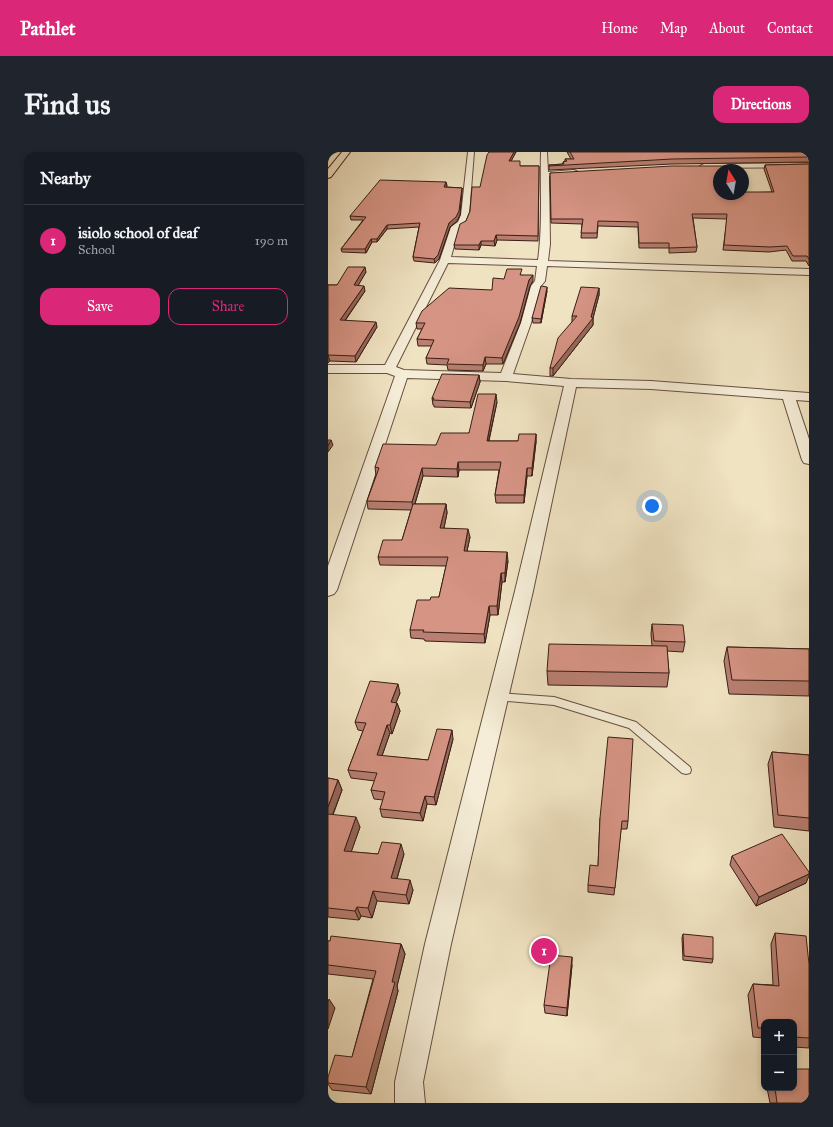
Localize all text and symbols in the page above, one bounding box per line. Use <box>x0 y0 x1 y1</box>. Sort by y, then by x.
text: Pathlet <box>20 17 76 40</box>
text: Home <box>601 20 638 37</box>
text: Map <box>660 20 687 37</box>
text: About <box>709 20 745 37</box>
text: Contact <box>767 20 813 37</box>
button: Directions <box>713 86 809 123</box>
text: Find us <box>24 87 110 122</box>
north arrow <box>713 164 749 200</box>
text: Nearby <box>40 168 91 189</box>
text: isiolo school of deaf <box>78 224 198 242</box>
text: 1 <box>50 233 56 249</box>
text: 190 m <box>255 233 288 249</box>
text: School <box>78 242 115 258</box>
button: Save <box>40 288 160 325</box>
button: Share <box>168 288 288 325</box>
your location <box>642 496 662 516</box>
pin: 1 <box>531 936 557 966</box>
map controls <box>761 1019 797 1091</box>
button: + <box>761 1019 797 1055</box>
button: − <box>761 1055 797 1091</box>

